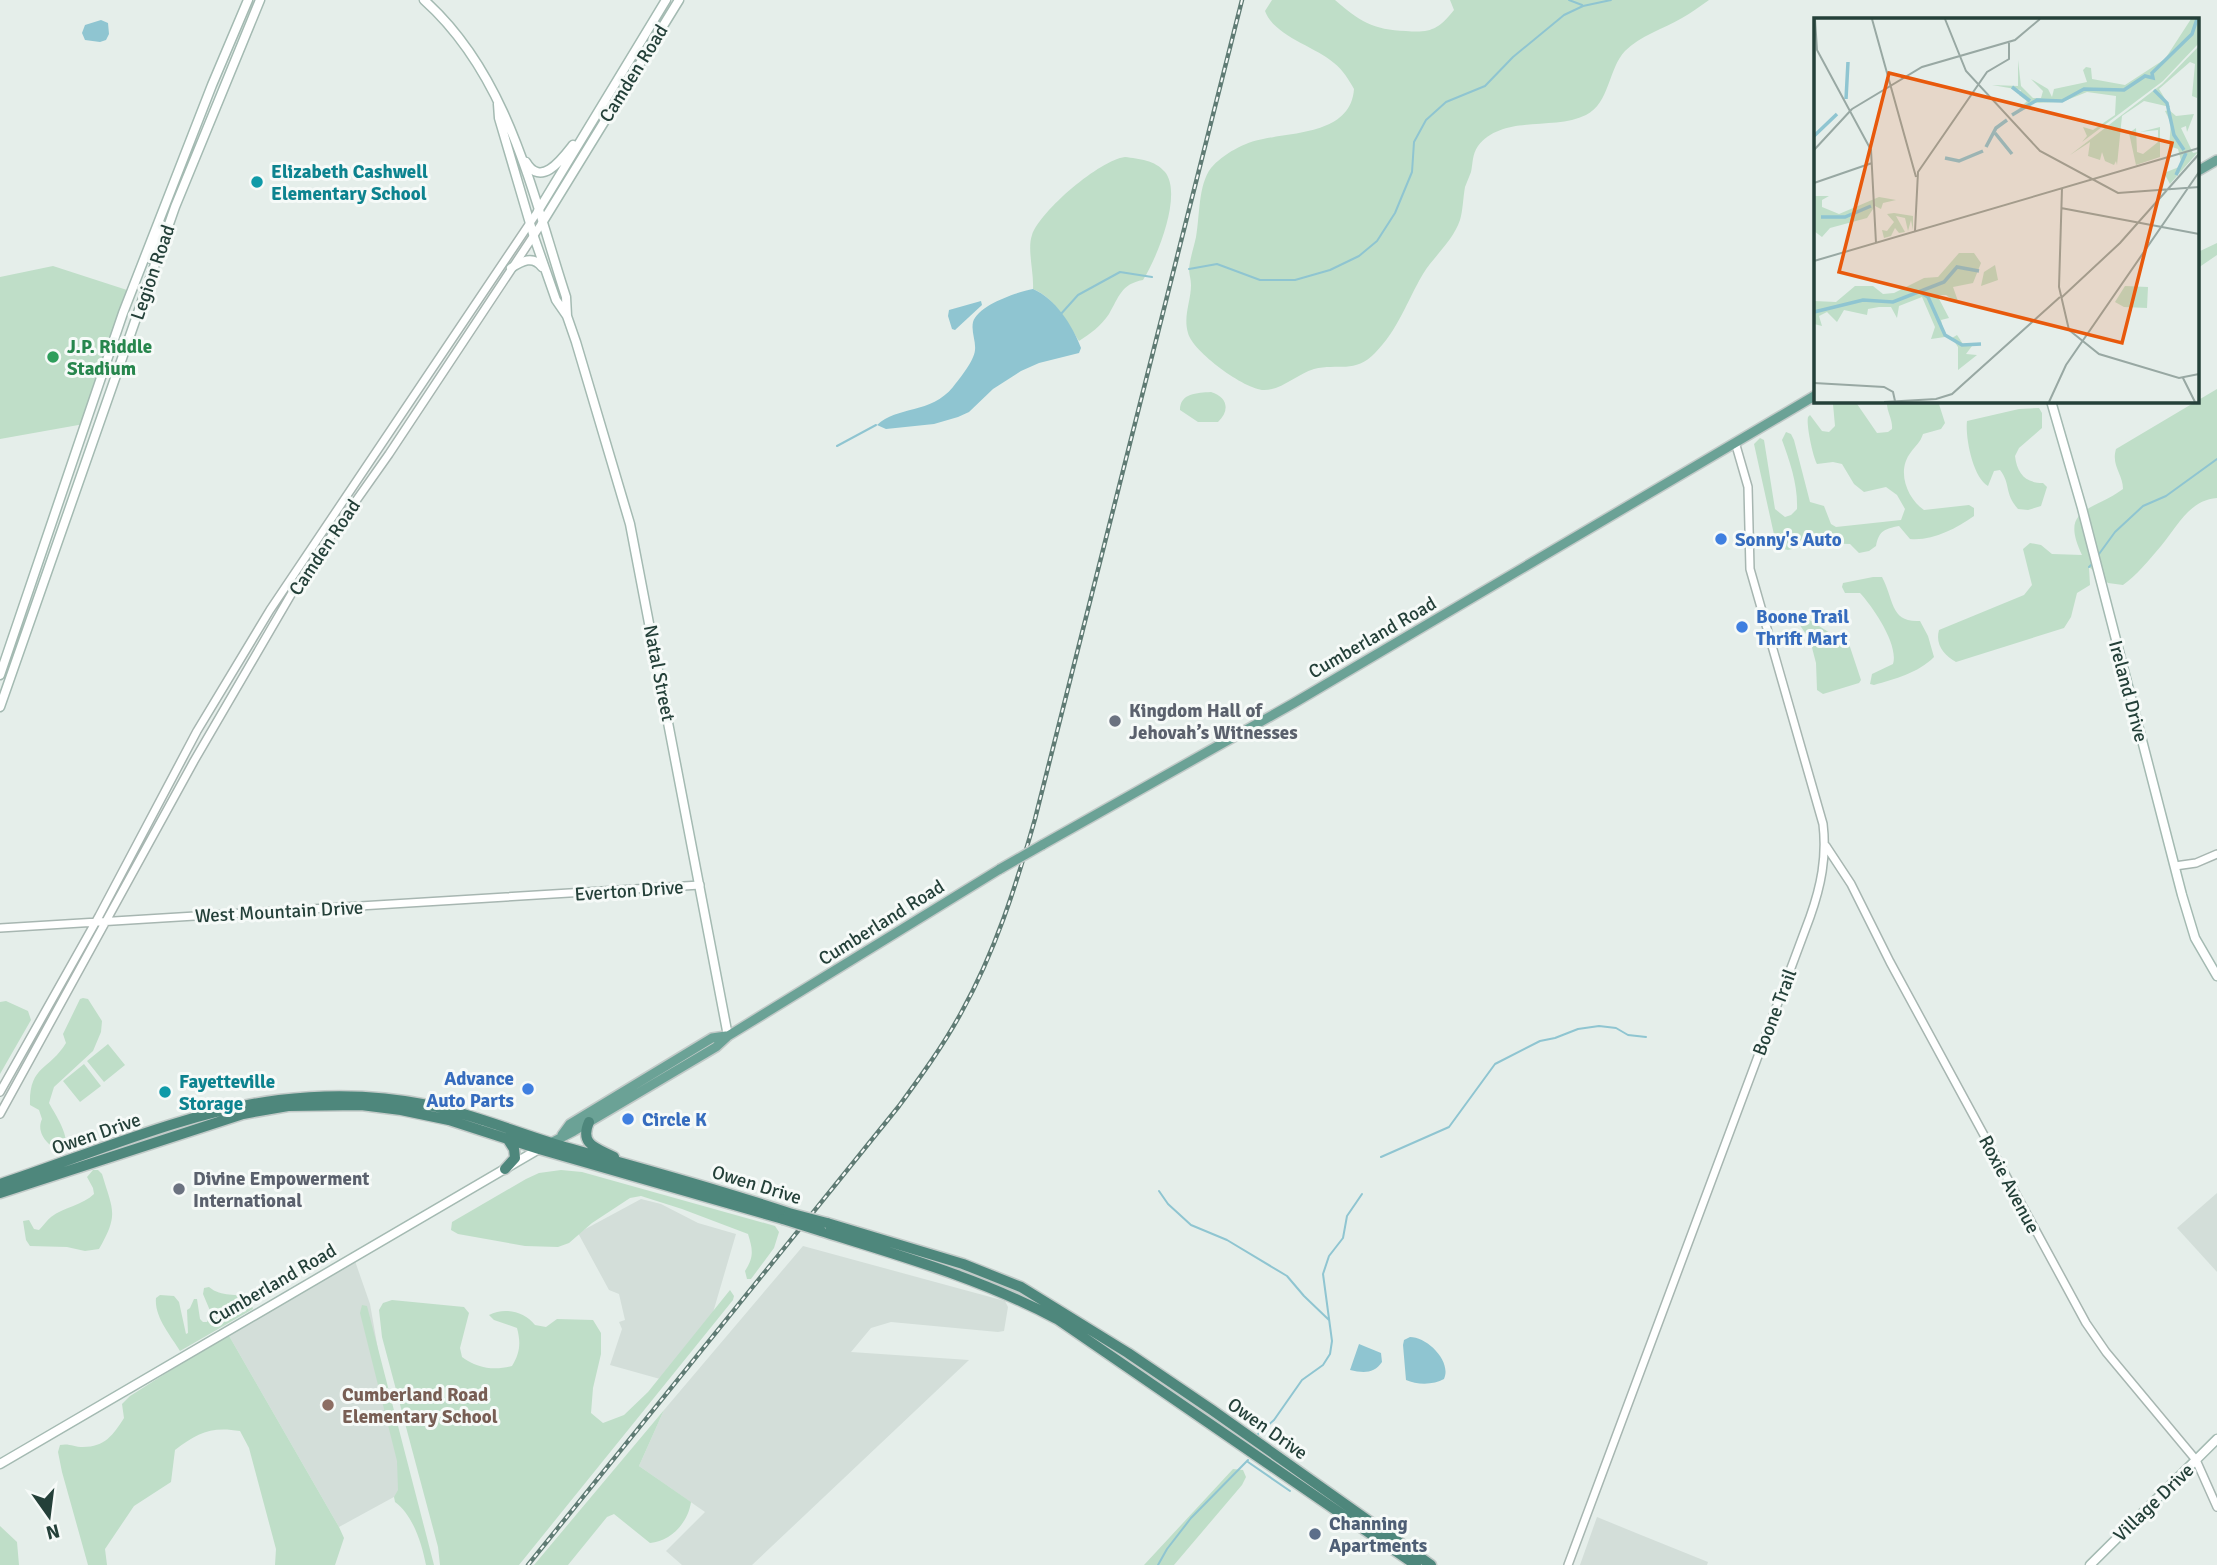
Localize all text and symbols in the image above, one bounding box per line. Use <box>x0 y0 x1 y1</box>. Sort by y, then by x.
inset map <box>1814 18 2200 402</box>
street label: Camden Road <box>594 20 673 127</box>
place label: Elizabeth Cashwell Elementary School <box>271 160 428 206</box>
marker: Elizabeth Cashwell Elementary School <box>249 174 265 190</box>
street label: Legion Road <box>125 222 180 323</box>
place label: J.P. Riddle Stadium <box>67 335 152 381</box>
marker: J.P. Riddle Stadium <box>45 349 61 365</box>
street label: Camden Road <box>284 495 366 600</box>
place label: Sonny's Auto <box>1735 528 1842 552</box>
marker: Sonny's Auto <box>1713 531 1729 547</box>
street label: Cumberland Road <box>1304 591 1441 684</box>
place label: Boone Trail Thrift Mart <box>1756 605 1849 651</box>
marker: Boone Trail Thrift Mart <box>1734 619 1750 635</box>
street label: Natal Street <box>638 623 680 724</box>
street label: Ireland Drive <box>2103 638 2153 745</box>
place label: Kingdom Hall of Jehovah’s Witnesses <box>1129 699 1298 745</box>
marker: Kingdom Hall of Jehovah’s Witnesses <box>1107 713 1123 729</box>
street label: Everton Drive <box>574 875 684 907</box>
street label: Cumberland Road <box>814 875 949 971</box>
street label: West Mountain Drive <box>194 896 364 928</box>
street label: Boone Trail <box>1747 966 1802 1059</box>
place label: Advance Auto Parts <box>426 1067 514 1113</box>
place label: Fayetteville Storage <box>179 1070 275 1116</box>
marker: Advance Auto Parts <box>520 1081 536 1097</box>
marker: Fayetteville Storage <box>157 1084 173 1100</box>
street label: Owen Drive <box>49 1108 144 1160</box>
place label: Circle K <box>642 1108 707 1132</box>
marker: Circle K <box>620 1111 636 1127</box>
street label: Roxie Avenue <box>1973 1131 2045 1238</box>
street label: Owen Drive <box>709 1160 804 1210</box>
place label: Divine Empowerment International <box>193 1167 369 1213</box>
marker: Divine Empowerment International <box>171 1181 187 1197</box>
street label: Cumberland Road <box>204 1238 341 1331</box>
place label: Cumberland Road Elementary School <box>342 1383 498 1429</box>
street label: Owen Drive <box>1223 1392 1312 1465</box>
marker: Cumberland Road Elementary School <box>320 1397 336 1413</box>
street label: Village Drive <box>2108 1458 2199 1547</box>
north arrow <box>14 1481 84 1551</box>
place label: Channing Apartments <box>1329 1512 1427 1558</box>
text: N <box>44 1518 62 1545</box>
marker: Channing Apartments <box>1307 1526 1323 1542</box>

